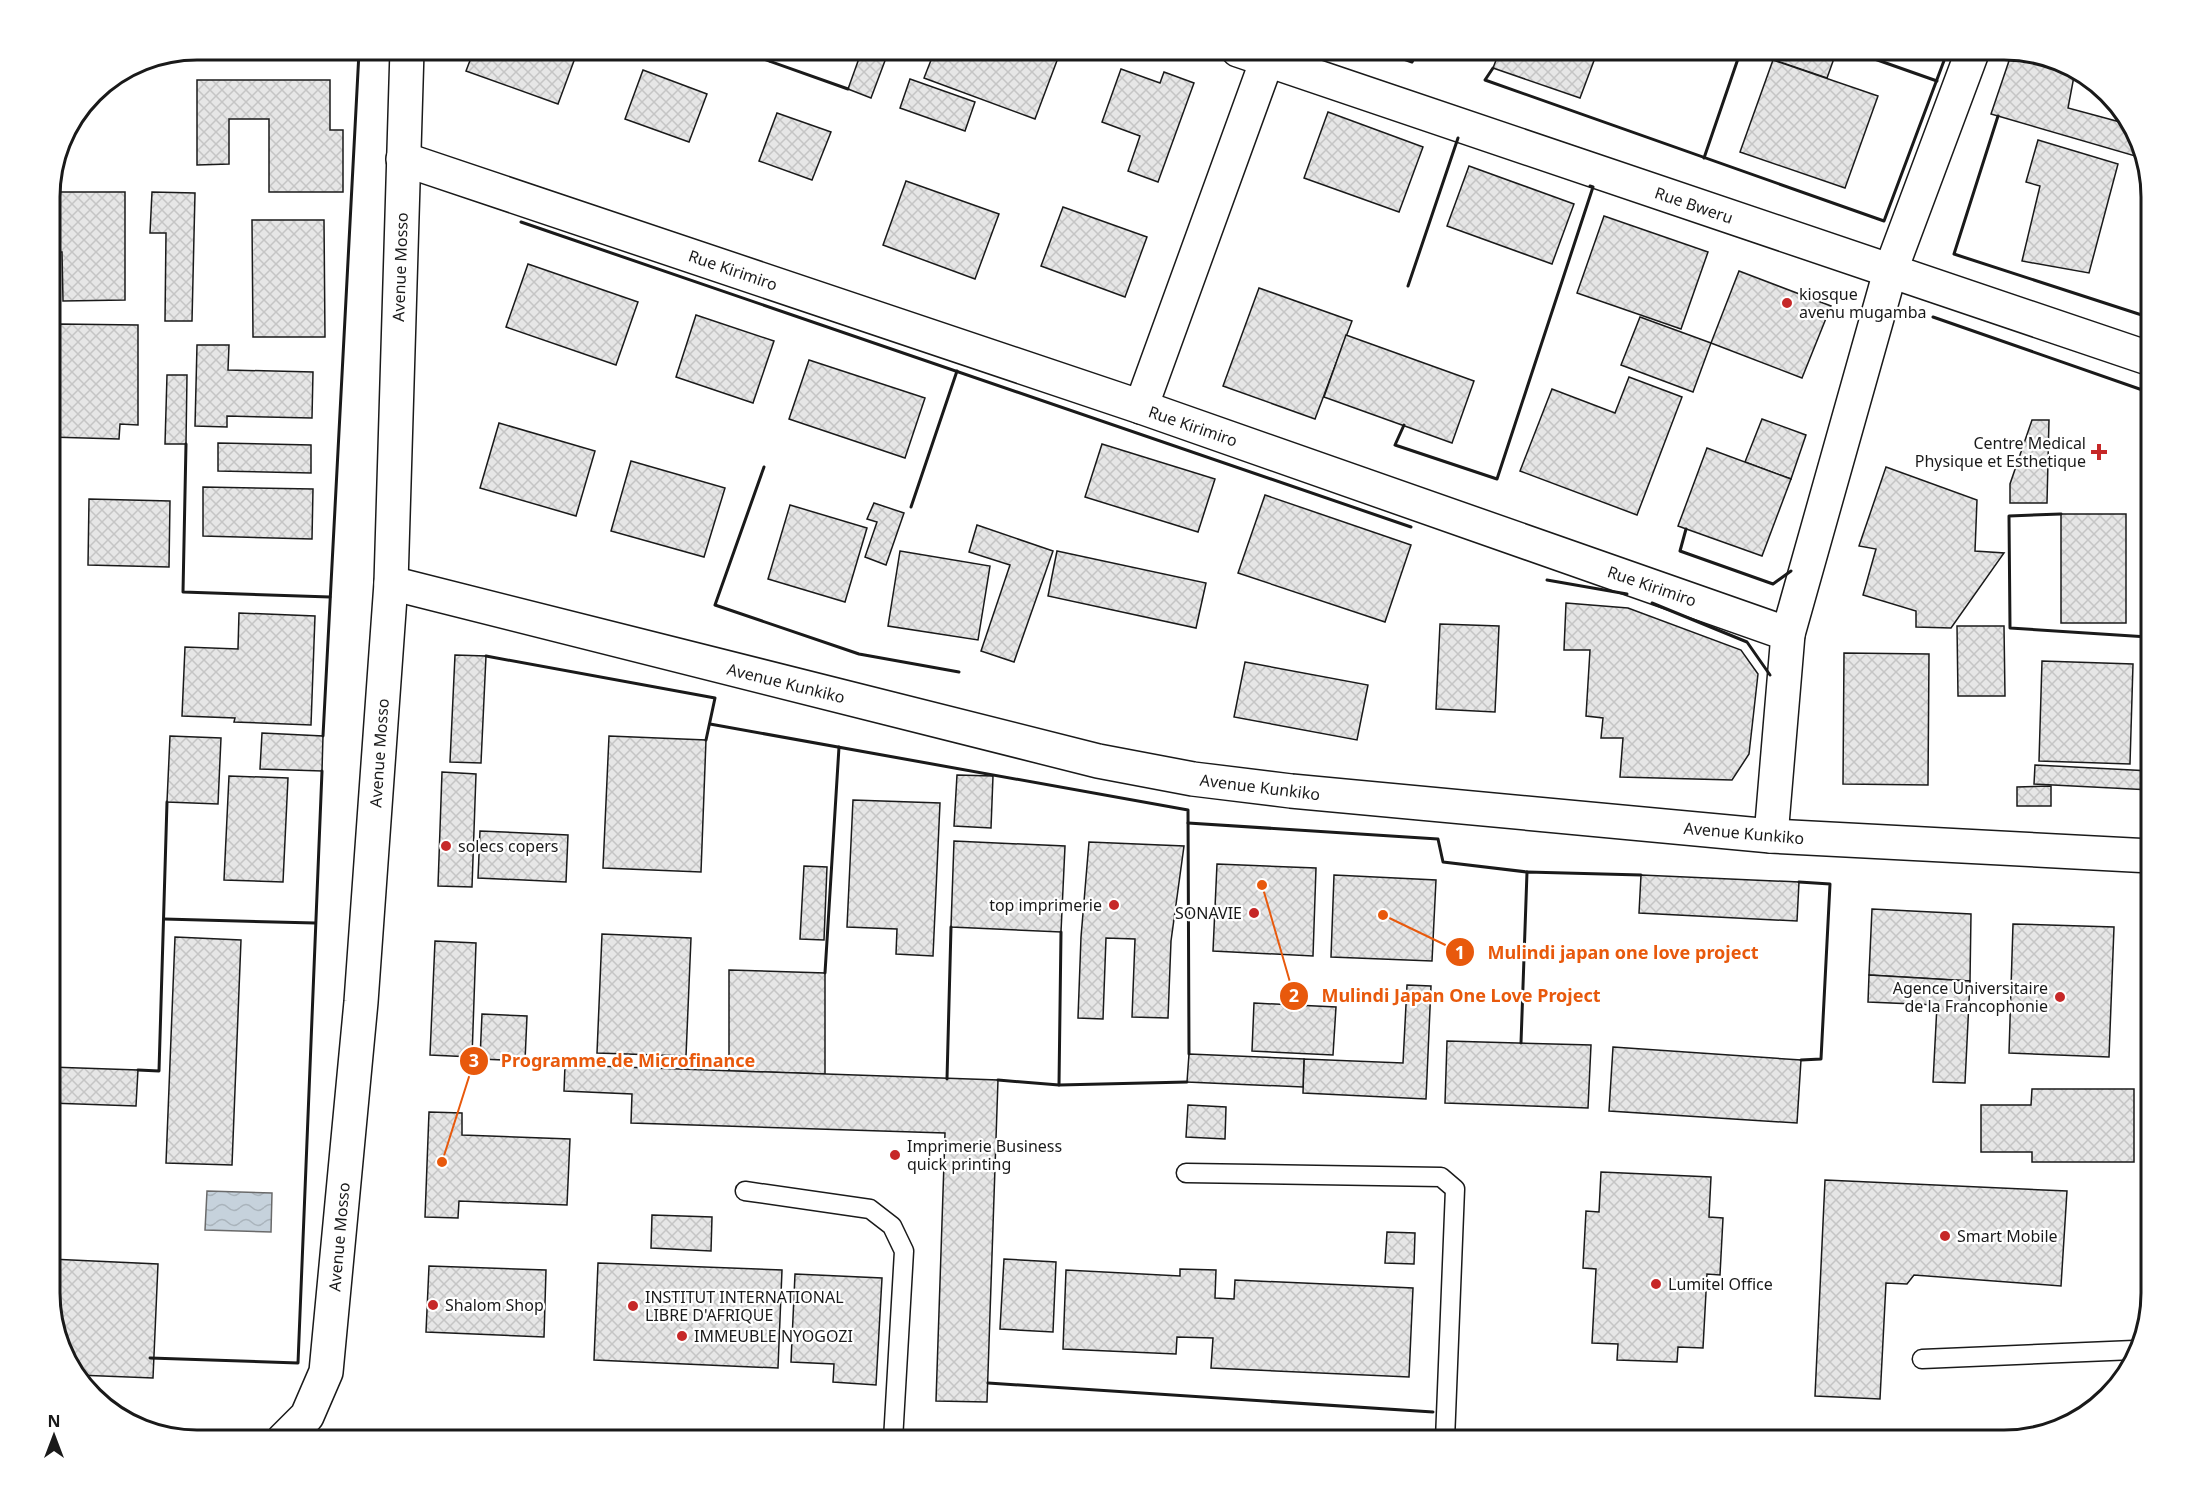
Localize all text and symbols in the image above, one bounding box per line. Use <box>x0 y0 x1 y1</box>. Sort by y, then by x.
street label: Rue Bweru <box>1652 181 1736 229</box>
street label: Avenue Mosso <box>387 212 413 322</box>
street label: Rue Kirimiro <box>686 244 780 296</box>
place label: kiosque avenu mugamba <box>1799 283 1927 323</box>
marker: kiosque avenu mugamba <box>1780 296 1794 310</box>
street label: Rue Kirimiro <box>1146 400 1240 452</box>
place label: Centre Medical Physique et Esthetique <box>1915 432 2086 472</box>
marker: Centre Medical Physique et Esthetique <box>2090 443 2108 461</box>
street label: Rue Kirimiro <box>1605 560 1699 612</box>
street label: Avenue Kunkiko <box>725 658 847 708</box>
street label: Avenue Mosso <box>364 698 394 808</box>
street label: Avenue Kunkiko <box>1199 769 1321 805</box>
street label: Avenue Kunkiko <box>1683 817 1805 849</box>
place label: solecs copers <box>458 835 559 857</box>
marker: solecs copers <box>439 839 453 853</box>
place label: top imprimerie <box>989 894 1102 916</box>
marker: top imprimerie <box>1107 898 1121 912</box>
place label: SONAVIE <box>1175 902 1242 924</box>
marker: SONAVIE <box>1247 906 1261 920</box>
callout: Mulindi japan one love project <box>1445 934 1770 970</box>
text: 1 <box>1455 940 1465 964</box>
text: Mulindi japan one love project <box>1487 940 1759 964</box>
place label: Agence Universitaire de la Francophonie <box>1893 977 2048 1017</box>
callout: Mulindi Japan One Love Project <box>1279 978 1613 1014</box>
text: 2 <box>1289 983 1299 1007</box>
text: Mulindi Japan One Love Project <box>1321 983 1601 1007</box>
marker: Agence Universitaire de la Francophonie <box>2053 990 2067 1004</box>
callout: Programme de Microfinance <box>459 1043 767 1079</box>
text: 3 <box>469 1048 479 1072</box>
text: Programme de Microfinance <box>501 1048 755 1072</box>
place label: Imprimerie Business quick printing <box>907 1135 1062 1175</box>
marker: Imprimerie Business quick printing <box>888 1148 902 1162</box>
street label: Avenue Mosso <box>323 1181 355 1293</box>
place label: Smart Mobile <box>1957 1225 2058 1247</box>
marker: Smart Mobile <box>1938 1229 1952 1243</box>
place label: Lumitel Office <box>1668 1273 1773 1295</box>
marker: Lumitel Office <box>1649 1277 1663 1291</box>
place label: INSTITUT INTERNATIONAL LIBRE D'AFRIQUE <box>645 1286 844 1326</box>
place label: Shalom Shop <box>445 1294 544 1316</box>
marker: Shalom Shop <box>426 1298 440 1312</box>
marker: INSTITUT INTERNATIONAL LIBRE D'AFRIQUE <box>626 1299 640 1313</box>
place label: IMMEUBLE NYOGOZI <box>694 1325 853 1347</box>
marker: IMMEUBLE NYOGOZI <box>675 1329 689 1343</box>
north arrow <box>24 1406 84 1466</box>
text: N <box>47 1410 61 1432</box>

